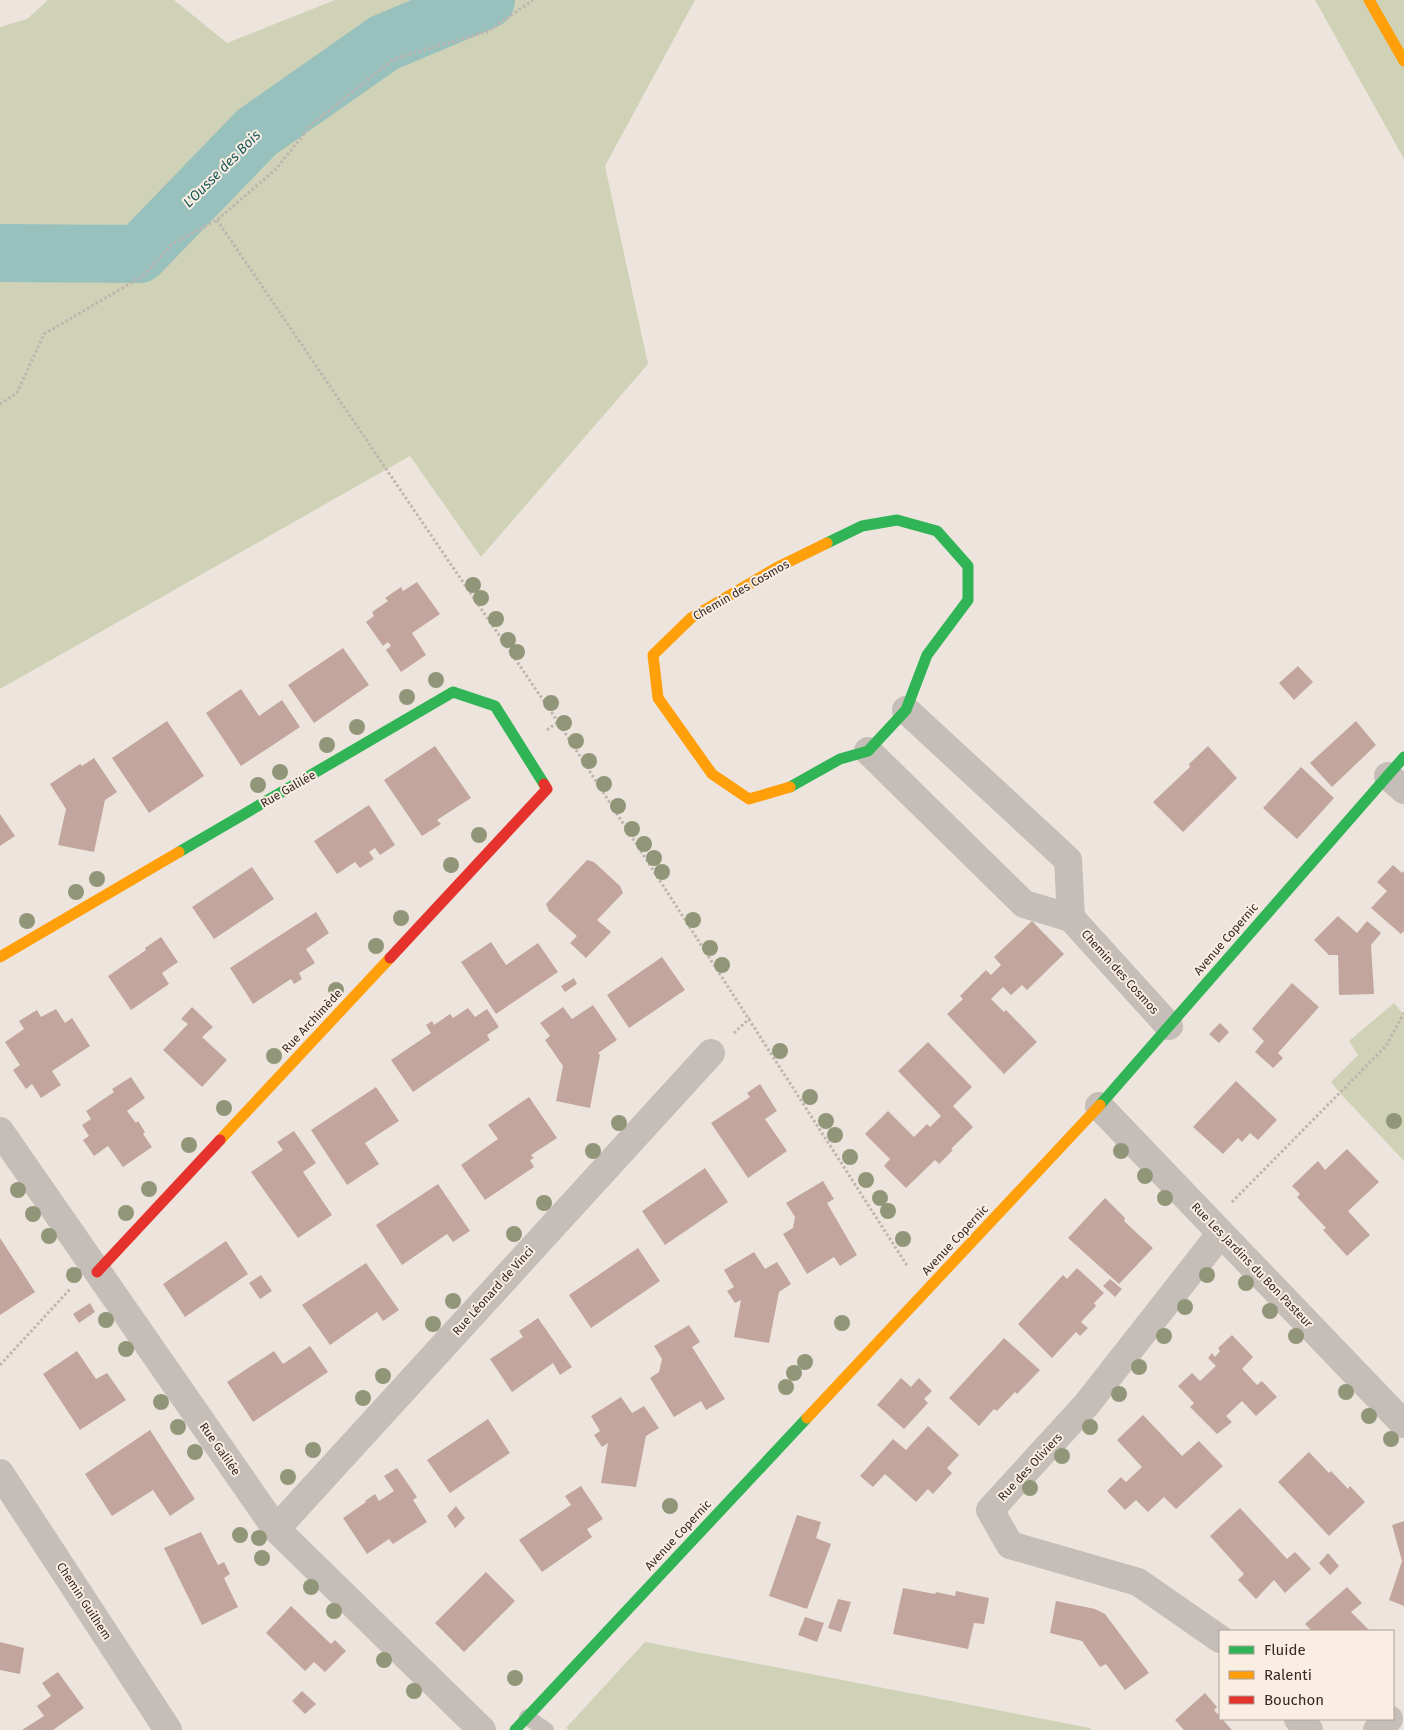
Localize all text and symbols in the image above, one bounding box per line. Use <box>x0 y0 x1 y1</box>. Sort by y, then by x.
water label: L'Ousse des Bois <box>180 126 265 211</box>
street label: Chemin des Cosmos <box>690 557 792 623</box>
street label: Rue Galilée <box>258 768 318 810</box>
street label: Avenue Copernic <box>1191 900 1261 978</box>
street label: Chemin des Cosmos <box>1078 927 1162 1017</box>
street label: Rue Archimède <box>279 986 345 1056</box>
street label: Rue Les Jardins du Bon Pasteur <box>1189 1200 1316 1331</box>
street label: Avenue Copernic <box>919 1202 991 1278</box>
street label: Rue Léonard de Vinci <box>449 1244 537 1338</box>
street label: Rue Galilée <box>197 1420 243 1478</box>
street label: Rue des Oliviers <box>995 1430 1065 1504</box>
street label: Avenue Copernic <box>642 1497 714 1573</box>
street label: Chemin Guilhem <box>54 1560 114 1642</box>
legend <box>1219 1630 1394 1720</box>
text: Fluide <box>1264 1641 1306 1659</box>
text: Ralenti <box>1264 1666 1312 1684</box>
text: Bouchon <box>1264 1691 1324 1709</box>

